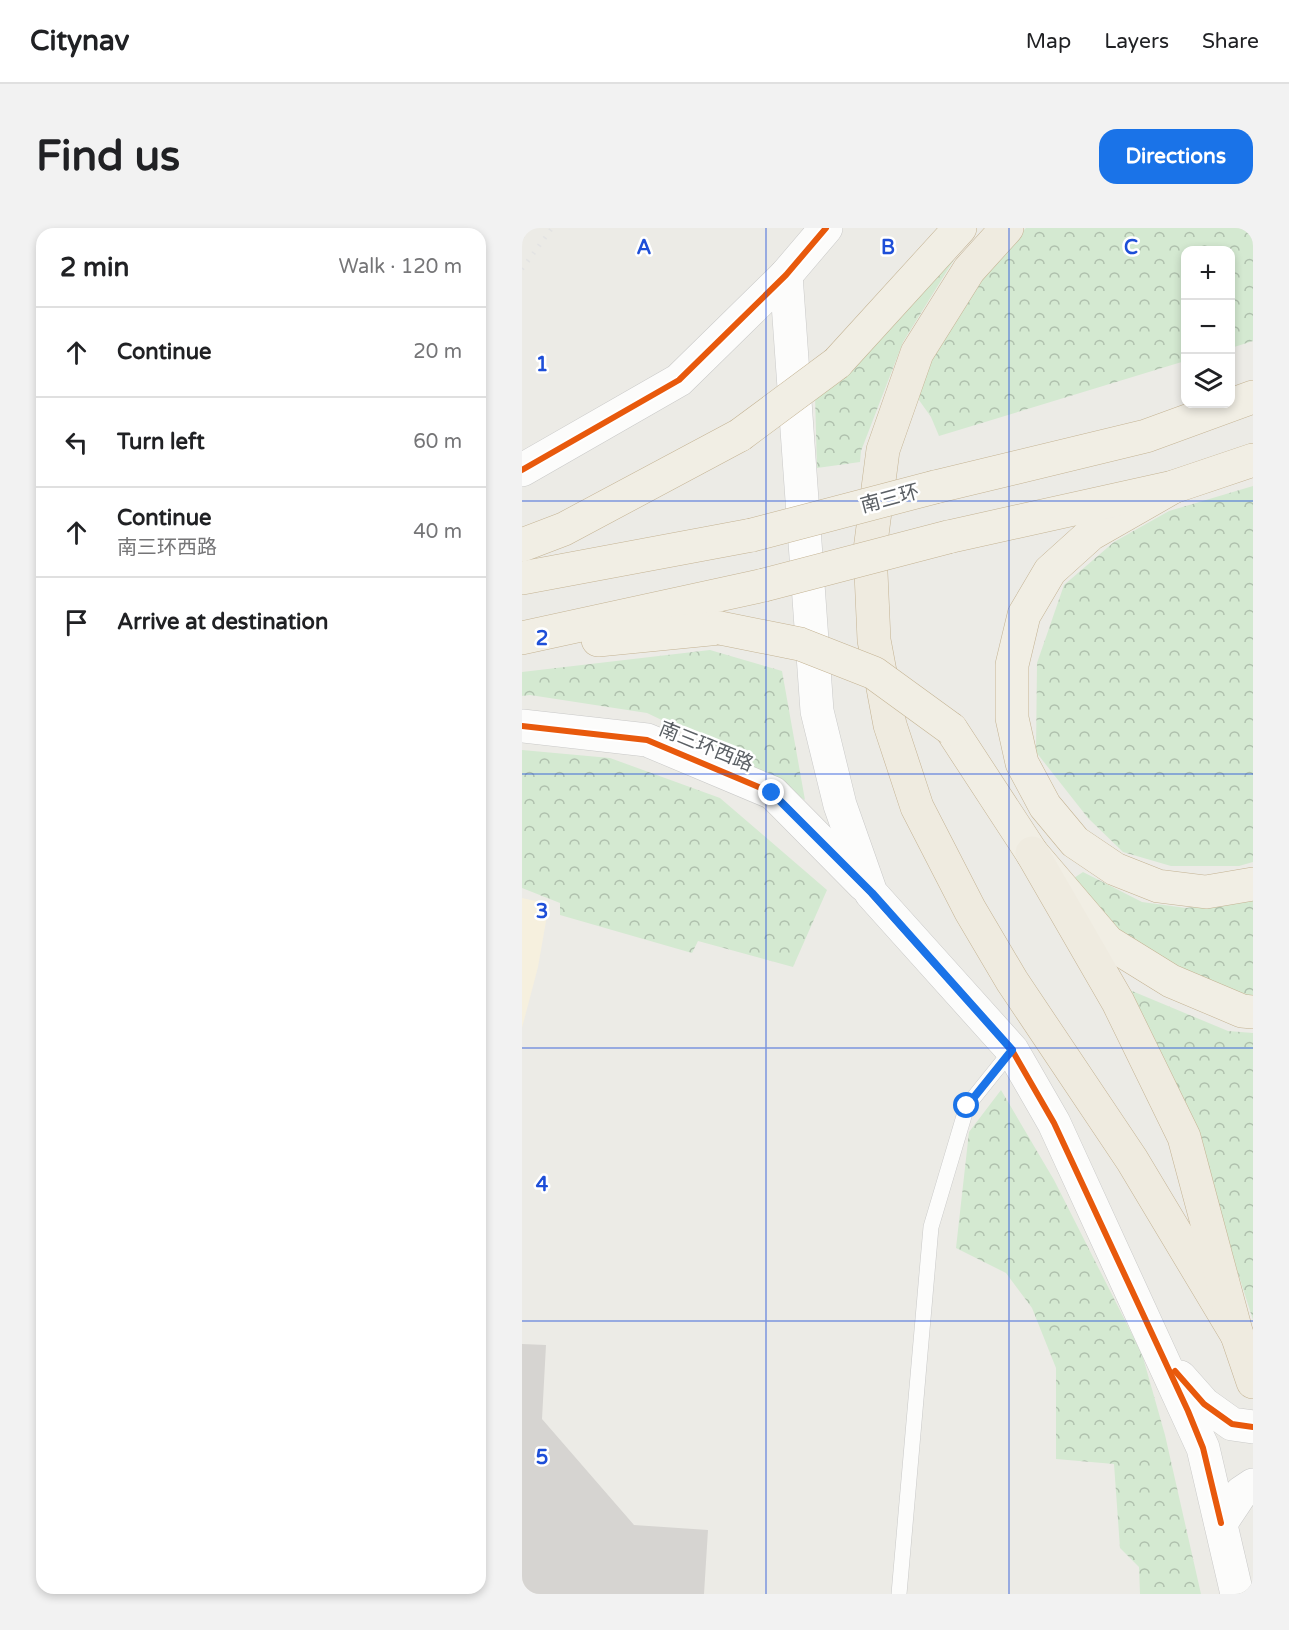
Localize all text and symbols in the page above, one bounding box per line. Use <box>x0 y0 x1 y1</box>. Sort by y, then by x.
text: Citynav <box>30 24 129 58</box>
text: Map <box>1026 29 1071 54</box>
text: Layers <box>1104 29 1169 54</box>
text: Share <box>1202 29 1259 54</box>
button: Directions <box>1099 129 1253 184</box>
text: Find us <box>36 131 180 182</box>
text: A <box>637 236 652 260</box>
text: B <box>881 236 895 260</box>
text: C <box>1124 236 1138 260</box>
map controls <box>1181 246 1235 408</box>
button: + <box>1181 246 1235 300</box>
text: 2 min <box>60 252 129 283</box>
text: Walk · 120 m <box>339 255 462 279</box>
button: − <box>1181 300 1235 354</box>
icon: ahead <box>60 336 93 369</box>
text: Continue <box>117 339 212 365</box>
text: 20 m <box>413 340 462 364</box>
text: 1 <box>536 353 548 377</box>
button: layers <box>1181 354 1235 408</box>
icon: left <box>60 426 93 459</box>
text: Turn left <box>117 429 205 455</box>
text: 60 m <box>413 430 462 454</box>
street label: 南三环 <box>858 480 922 518</box>
text: Continue <box>117 505 212 531</box>
icon: ahead <box>60 516 93 549</box>
text: 40 m <box>413 520 462 544</box>
text: 南三环西路 <box>117 536 217 560</box>
icon: arrive <box>60 606 93 639</box>
text: Arrive at destination <box>117 609 328 635</box>
text: 2 <box>536 627 548 651</box>
street label: 南三环西路 <box>655 717 757 777</box>
route end <box>758 779 784 805</box>
text: 3 <box>536 900 548 924</box>
route start <box>953 1092 979 1118</box>
text: 4 <box>536 1173 549 1197</box>
text: 5 <box>536 1446 548 1470</box>

